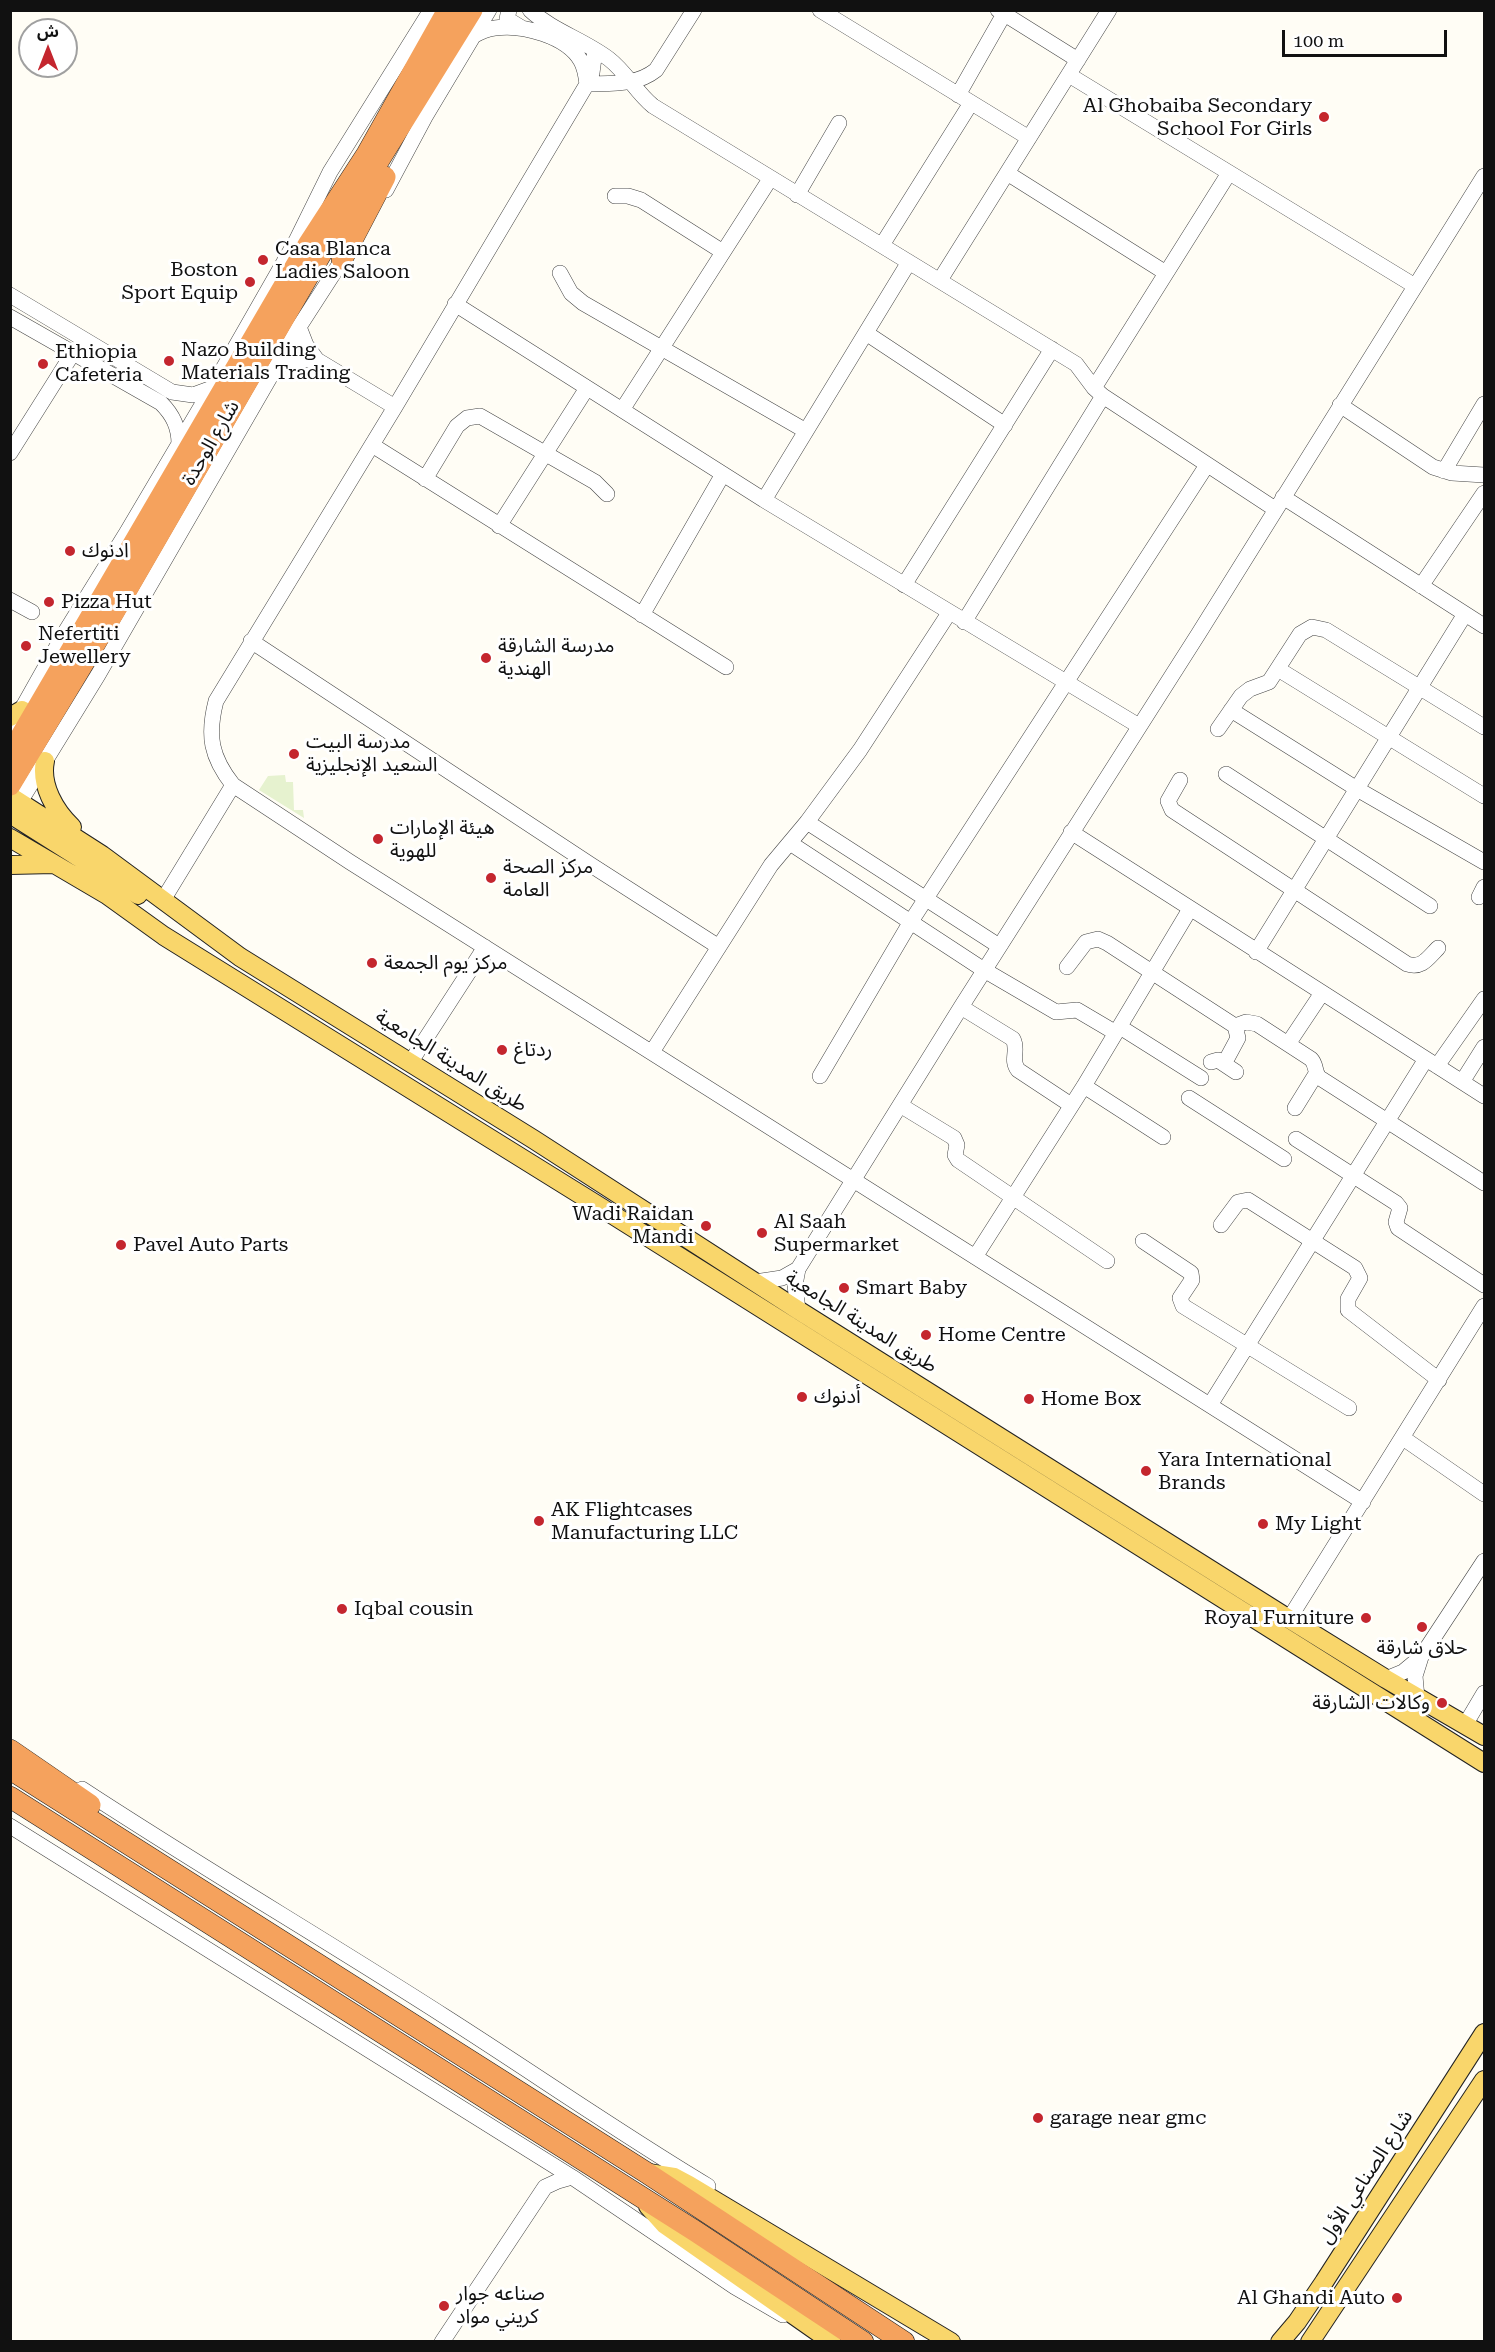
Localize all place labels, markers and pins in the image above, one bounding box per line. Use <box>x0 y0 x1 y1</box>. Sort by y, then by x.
place label: Al Ghobaiba Secondary School For Girls <box>1083 94 1312 141</box>
marker: Al Ghobaiba Secondary School For Girls <box>1317 110 1331 124</box>
place label: Casa Blanca Ladies Saloon <box>275 237 410 284</box>
marker: Casa Blanca Ladies Saloon <box>256 253 270 267</box>
place label: Boston Sport Equip <box>122 258 238 305</box>
marker: Boston Sport Equip <box>243 275 257 289</box>
place label: Nazo Building Materials Trading <box>181 338 350 385</box>
place label: Ethiopia Cafeteria <box>55 340 143 387</box>
marker: Nazo Building Materials Trading <box>162 354 176 368</box>
marker: Ethiopia Cafeteria <box>36 357 50 371</box>
place label: ادنوك <box>82 539 129 563</box>
marker: ادنوك <box>63 544 77 558</box>
place label: Pizza Hut <box>61 590 152 614</box>
marker: Pizza Hut <box>42 595 56 609</box>
place label: Nefertiti Jewellery <box>38 622 130 669</box>
place label: مدرسة الشارقة الهندية <box>498 634 615 681</box>
marker: Nefertiti Jewellery <box>19 639 33 653</box>
marker: مدرسة الشارقة الهندية <box>479 651 493 665</box>
place label: مدرسة البيت السعيد الإنجليزية <box>306 730 438 777</box>
marker: مدرسة البيت السعيد الإنجليزية <box>287 747 301 761</box>
place label: هيئة الإمارات للهوية <box>390 816 495 863</box>
marker: هيئة الإمارات للهوية <box>371 832 385 846</box>
place label: مركز الصحة العامة <box>503 855 593 902</box>
marker: مركز الصحة العامة <box>484 871 498 885</box>
place label: مركز يوم الجمعة <box>384 951 507 975</box>
marker: مركز يوم الجمعة <box>365 956 379 970</box>
place label: ردتاغ <box>514 1038 552 1062</box>
marker: ردتاغ <box>495 1043 509 1057</box>
place label: Wadi Raidan Mandi <box>572 1202 694 1249</box>
place label: Al Saah Supermarket <box>774 1210 899 1257</box>
marker: Wadi Raidan Mandi <box>699 1219 713 1233</box>
marker: Al Saah Supermarket <box>755 1226 769 1240</box>
place label: Pavel Auto Parts <box>133 1233 288 1257</box>
marker: Pavel Auto Parts <box>114 1238 128 1252</box>
place label: Smart Baby <box>856 1276 967 1300</box>
marker: Smart Baby <box>837 1281 851 1295</box>
place label: Home Centre <box>938 1323 1066 1347</box>
marker: Home Centre <box>919 1328 933 1342</box>
place label: أدنوك <box>814 1385 861 1409</box>
place label: Home Box <box>1041 1387 1141 1411</box>
marker: أدنوك <box>795 1390 809 1404</box>
marker: Home Box <box>1022 1392 1036 1406</box>
place label: Yara International Brands <box>1158 1448 1331 1495</box>
marker: Yara International Brands <box>1139 1464 1153 1478</box>
place label: AK Flightcases Manufacturing LLC <box>551 1498 738 1545</box>
place label: My Light <box>1275 1512 1361 1536</box>
marker: AK Flightcases Manufacturing LLC <box>532 1514 546 1528</box>
marker: My Light <box>1256 1517 1270 1531</box>
place label: Iqbal cousin <box>354 1597 474 1621</box>
marker: Iqbal cousin <box>335 1602 349 1616</box>
place label: Royal Furniture <box>1204 1606 1354 1630</box>
marker: Royal Furniture <box>1359 1611 1373 1625</box>
marker: حلاق شارقة <box>1415 1620 1429 1634</box>
place label: حلاق شارقة <box>1376 1636 1468 1660</box>
place label: وكالات الشارقة <box>1312 1691 1430 1715</box>
marker: وكالات الشارقة <box>1435 1696 1449 1710</box>
place label: garage near gmc <box>1050 2106 1206 2130</box>
marker: garage near gmc <box>1031 2111 1045 2125</box>
place label: صناعه جوار كريني مواد <box>456 2282 545 2329</box>
place label: Al Ghandi Auto <box>1237 2286 1385 2310</box>
marker: Al Ghandi Auto <box>1390 2291 1404 2305</box>
marker: صناعه جوار كريني مواد <box>437 2299 451 2313</box>

